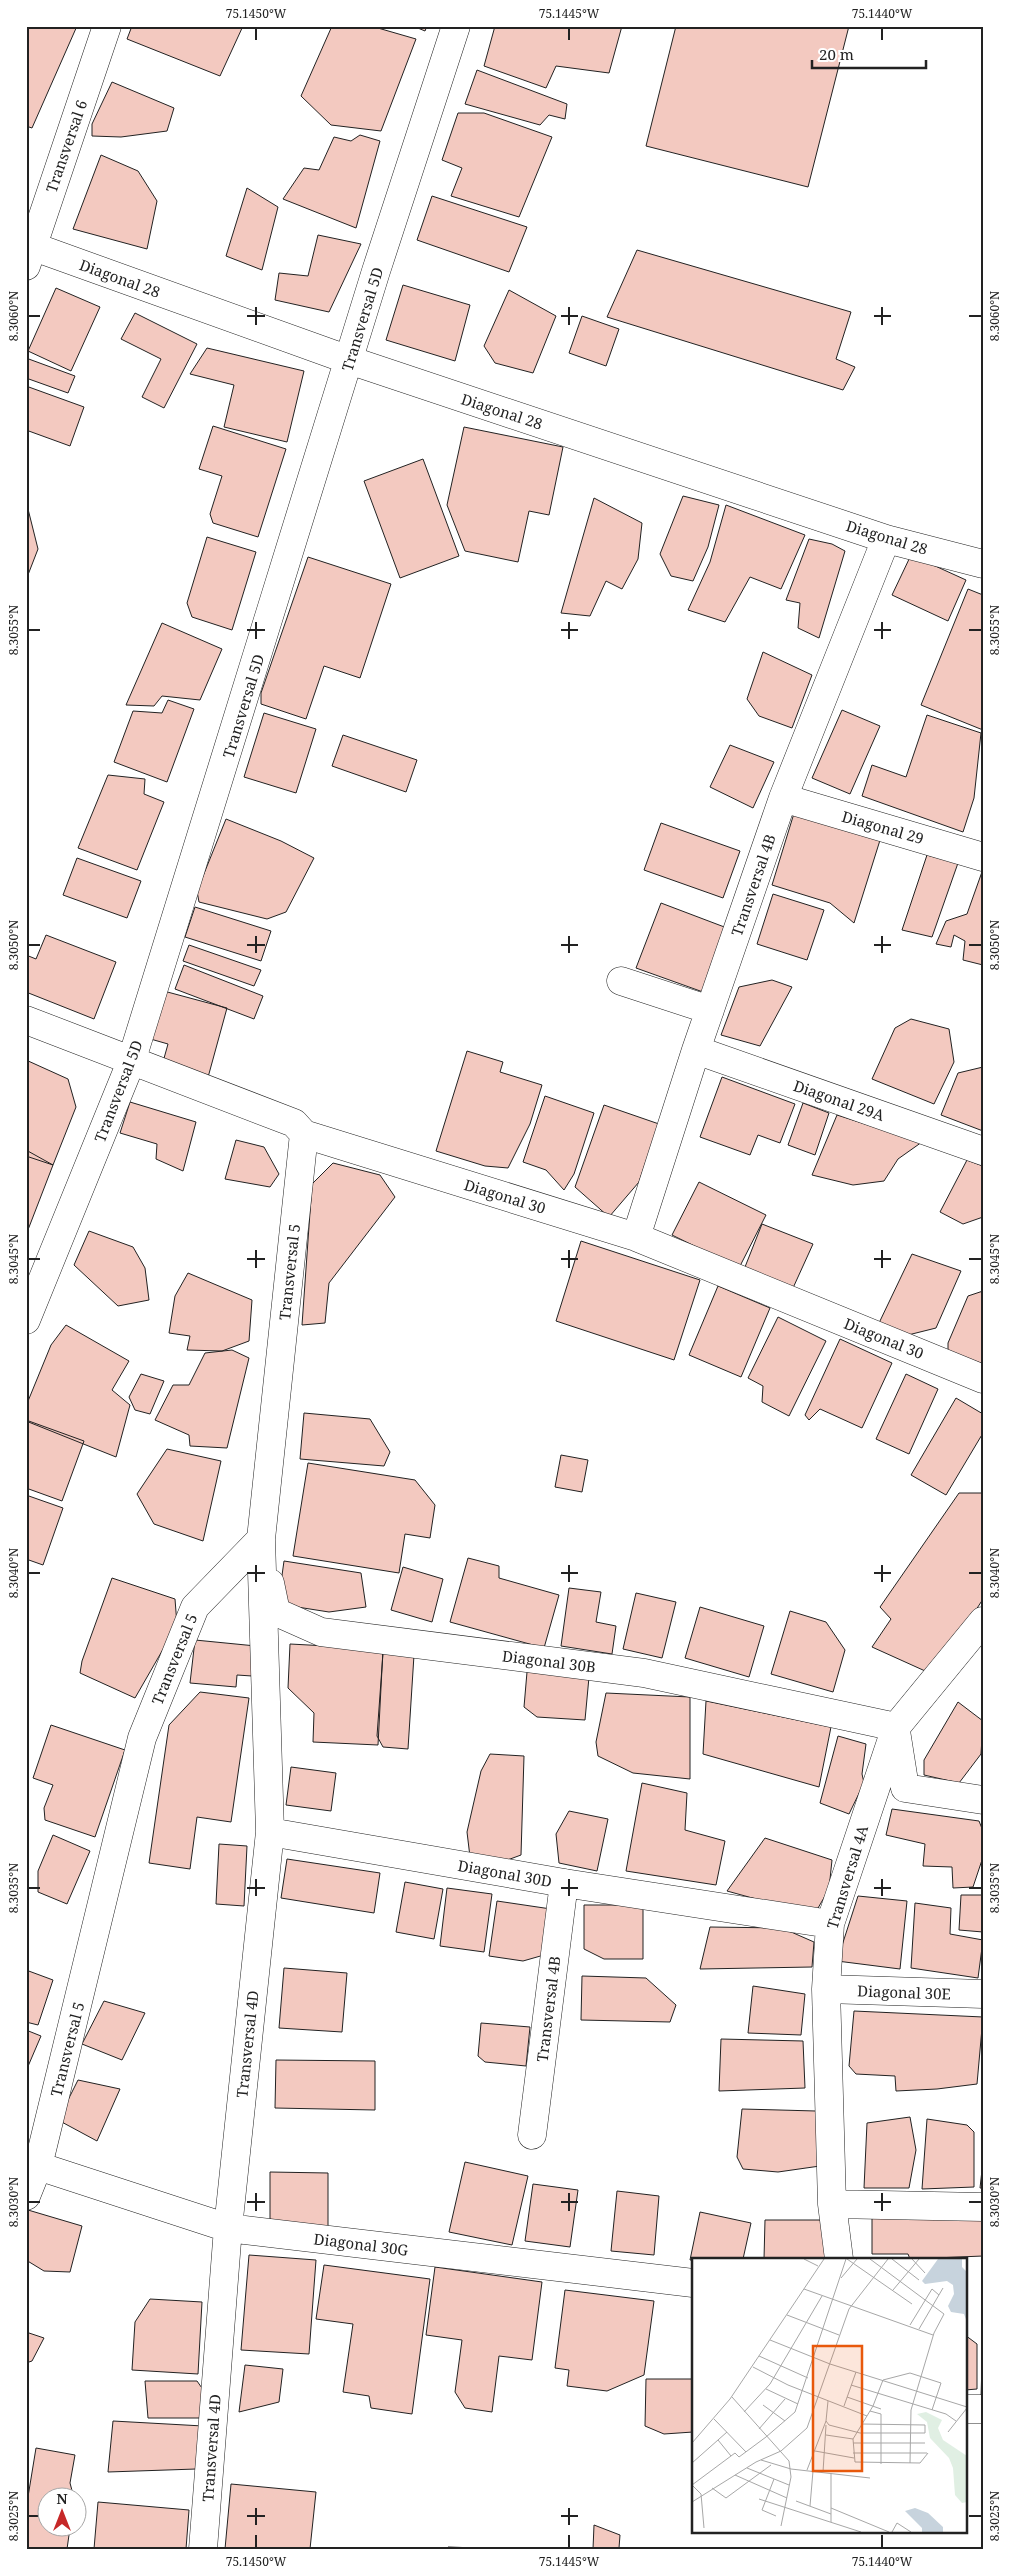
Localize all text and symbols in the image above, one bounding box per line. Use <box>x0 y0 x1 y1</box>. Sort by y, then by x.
text: 75.1450°W <box>226 5 287 22</box>
text: 75.1445°W <box>539 5 600 22</box>
text: 75.1440°W <box>852 5 913 22</box>
scale bar <box>812 38 925 70</box>
text: 20 m <box>819 44 854 64</box>
street label: Transversal 6 <box>41 97 91 195</box>
street label: Diagonal 28 <box>77 254 163 302</box>
street label: Transversal 5D <box>337 265 387 373</box>
text: 8.3060°N <box>5 291 22 341</box>
text: 8.3060°N <box>986 291 1003 341</box>
street label: Diagonal 28 <box>459 388 545 434</box>
street label: Diagonal 28 <box>844 515 930 559</box>
text: 8.3055°N <box>5 605 22 655</box>
text: 8.3055°N <box>986 605 1003 655</box>
street label: Transversal 5D <box>218 652 268 760</box>
street label: Diagonal 29 <box>840 806 926 848</box>
street label: Transversal 4B <box>726 831 780 939</box>
text: 8.3050°N <box>5 920 22 970</box>
text: 8.3050°N <box>986 920 1003 970</box>
street label: Transversal 5D <box>89 1037 147 1145</box>
street label: Diagonal 29A <box>791 1075 888 1125</box>
street label: Diagonal 30 <box>462 1174 548 1218</box>
street label: Transversal 5 <box>274 1223 304 1321</box>
text: 8.3045°N <box>5 1234 22 1284</box>
text: 8.3045°N <box>986 1234 1003 1284</box>
street label: Diagonal 30 <box>841 1313 927 1363</box>
text: 8.3040°N <box>5 1548 22 1598</box>
text: 8.3040°N <box>986 1548 1003 1598</box>
street label: Transversal 5 <box>147 1610 201 1708</box>
street label: Diagonal 30B <box>501 1645 597 1677</box>
street label: Transversal 4A <box>822 1822 872 1931</box>
street label: Diagonal 30D <box>456 1855 554 1891</box>
text: 8.3035°N <box>5 1863 22 1913</box>
text: 8.3035°N <box>986 1863 1003 1913</box>
street label: Transversal 4B <box>532 1955 564 2063</box>
street label: Diagonal 30E <box>857 1980 951 2004</box>
street label: Transversal 4D <box>231 1989 263 2099</box>
street label: Transversal 5 <box>46 2000 88 2098</box>
text: 8.3030°N <box>5 2177 22 2227</box>
text: 8.3030°N <box>986 2177 1003 2227</box>
street label: Diagonal 30G <box>313 2228 410 2260</box>
inset map <box>692 2258 966 2532</box>
street label: Transversal 4D <box>197 2394 225 2502</box>
north arrow <box>38 2488 88 2538</box>
text: N <box>56 2489 68 2508</box>
text: 8.3025°N <box>5 2491 22 2541</box>
text: 8.3025°N <box>986 2491 1003 2541</box>
text: 75.1450°W <box>226 2553 287 2570</box>
text: 75.1445°W <box>539 2553 600 2570</box>
text: 75.1440°W <box>852 2553 913 2570</box>

